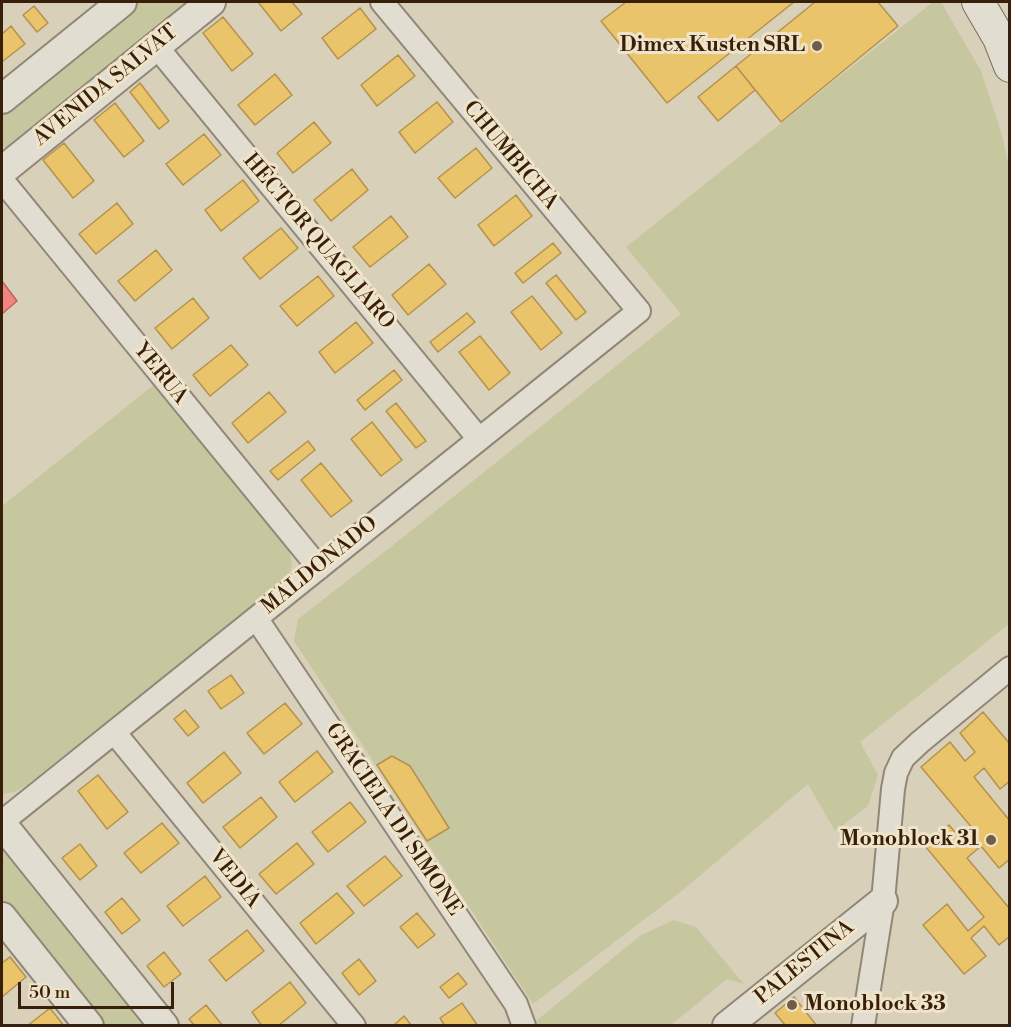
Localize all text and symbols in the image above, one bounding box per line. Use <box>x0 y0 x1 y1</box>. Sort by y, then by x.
street label: AVENIDA SALVAT <box>29 20 183 152</box>
place label: Dimex Kusten SRL <box>620 33 805 59</box>
marker: Dimex Kusten SRL <box>810 39 824 53</box>
street label: CHUMBICHA <box>457 97 563 215</box>
street label: HÉCTOR QUAGLIARO <box>237 149 399 335</box>
street label: YERUA <box>128 338 192 410</box>
street label: MALDONADO <box>257 512 383 620</box>
street label: GRACIELA DI SIMONE <box>319 719 467 921</box>
place label: Monoblock 31 <box>840 827 979 853</box>
marker: Monoblock 31 <box>984 833 998 847</box>
street label: VEDIA <box>203 845 265 913</box>
street label: PALESTINA <box>750 915 860 1011</box>
scale bar <box>21 970 177 1008</box>
text: 50 m <box>29 981 70 1004</box>
place label: Monoblock 33 <box>804 992 946 1018</box>
marker: Monoblock 33 <box>785 998 799 1012</box>

